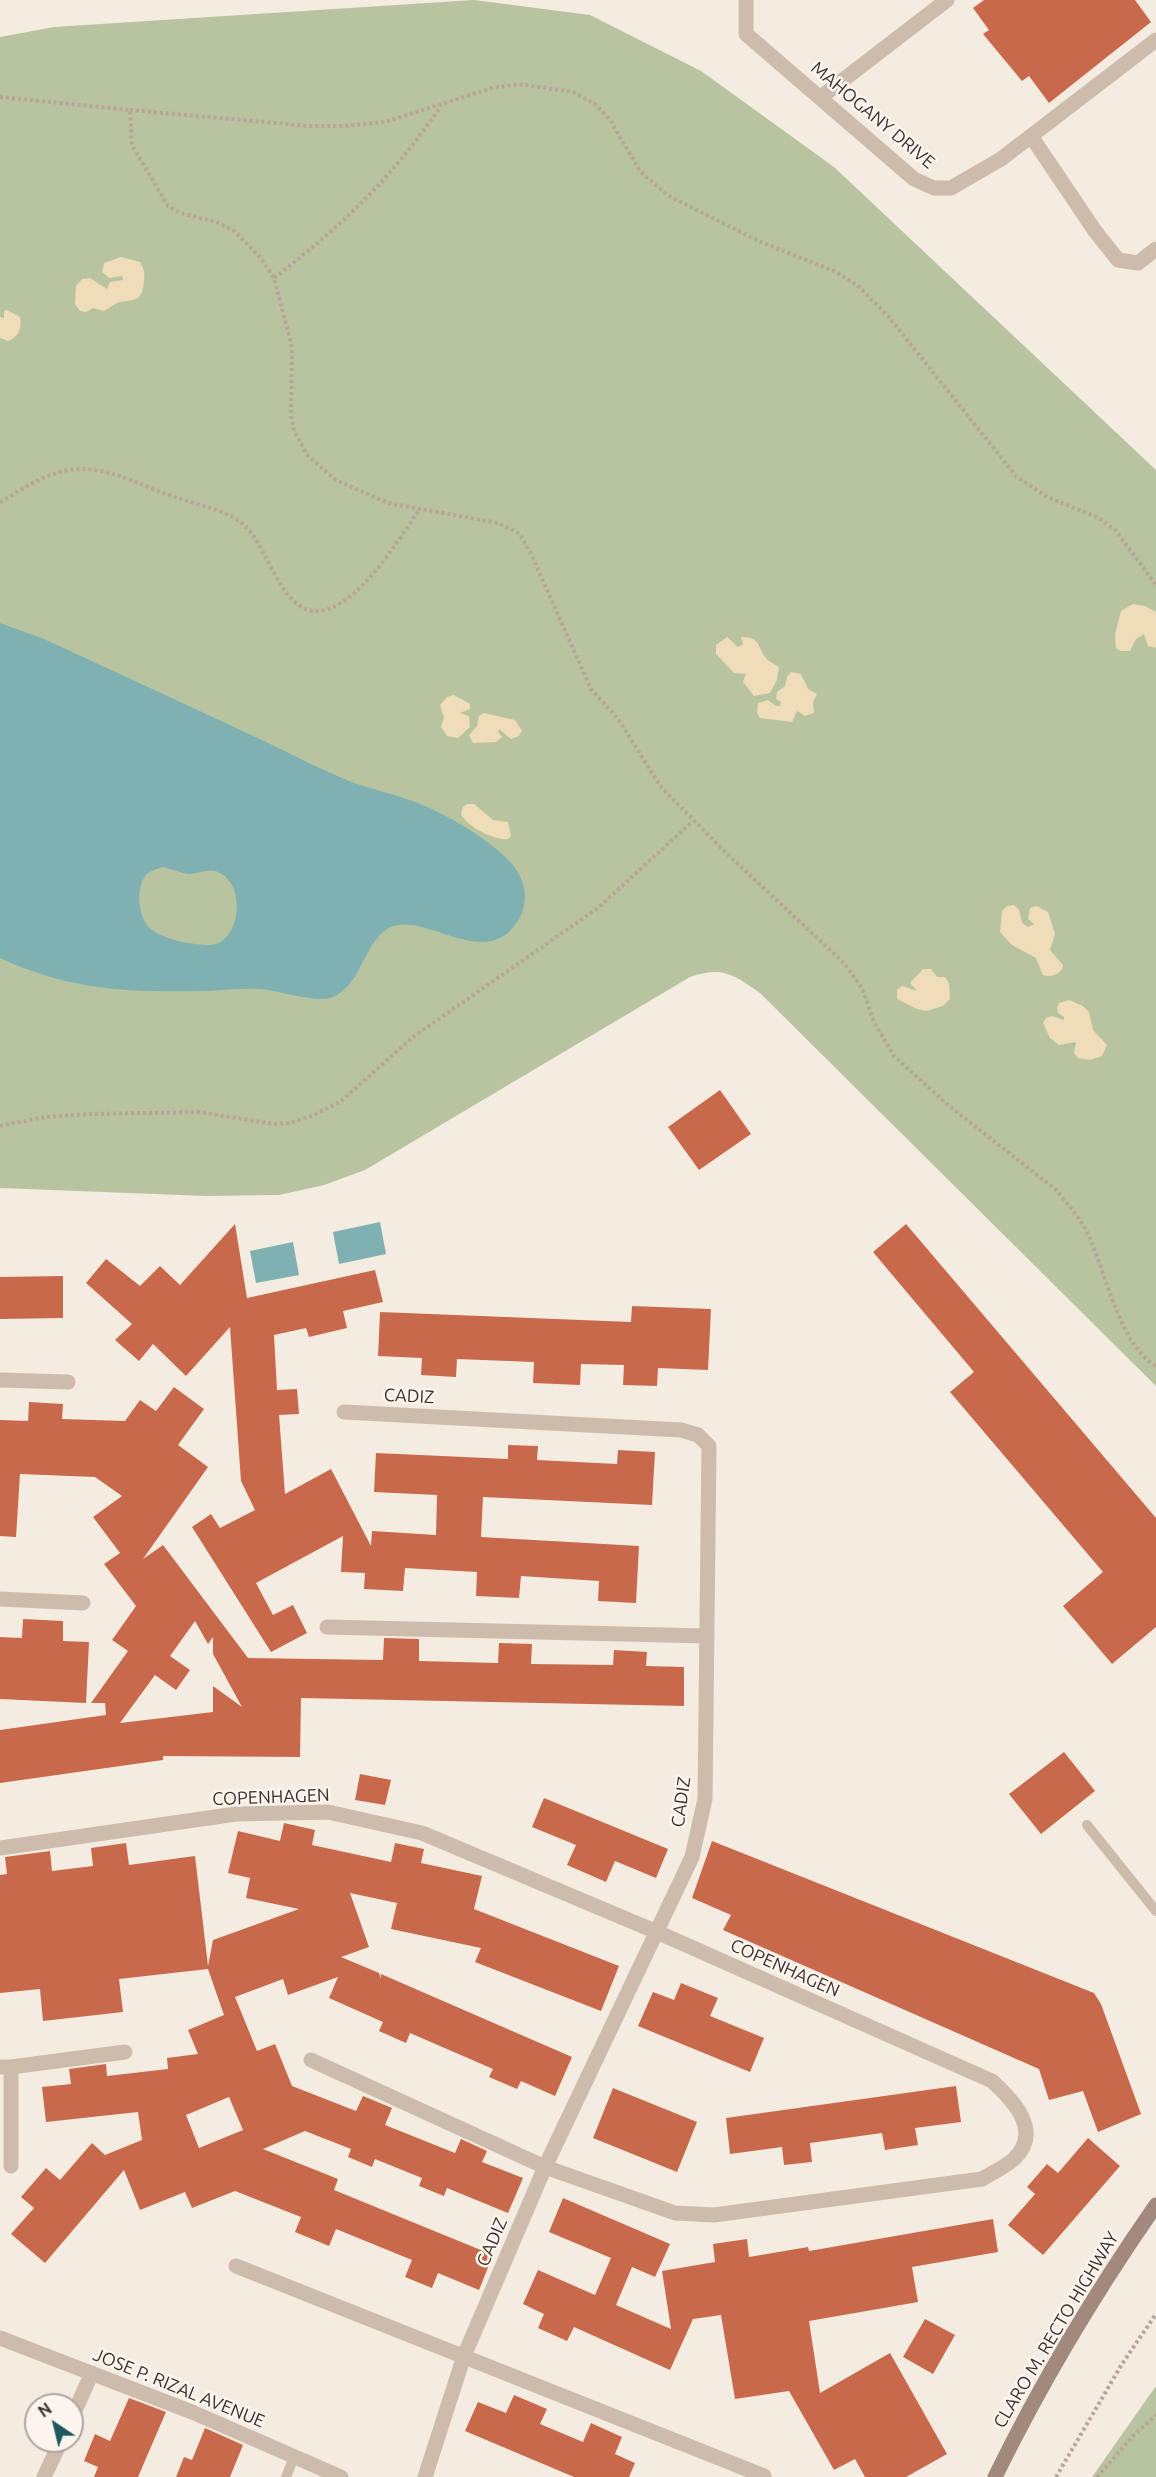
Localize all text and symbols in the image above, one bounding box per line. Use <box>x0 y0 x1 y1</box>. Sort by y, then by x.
street label: MAHOGANY DRIVE <box>807 57 939 173</box>
street label: CADIZ <box>383 1384 435 1408</box>
street label: CADIZ <box>667 1775 695 1829</box>
street label: COPENHAGEN <box>212 1784 330 1810</box>
street label: COPENHAGEN <box>727 1934 843 2002</box>
street label: CADIZ <box>472 2214 512 2270</box>
street label: CLARO M. RECTO HIGHWAY <box>989 2228 1123 2432</box>
street label: JOSE P. RIZAL AVENUE <box>90 2344 268 2432</box>
north arrow <box>24 2393 84 2453</box>
text: N <box>35 2399 55 2421</box>

